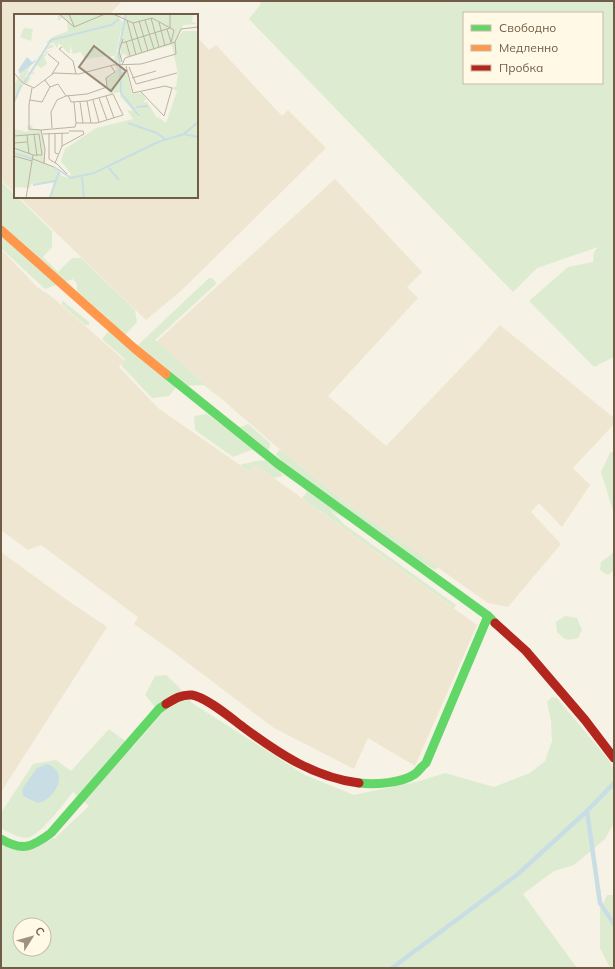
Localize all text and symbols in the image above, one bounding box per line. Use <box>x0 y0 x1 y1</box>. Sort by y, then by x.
legend <box>463 12 603 84</box>
inset map <box>14 14 198 198</box>
text: Свободно <box>499 20 556 35</box>
text: Медленно <box>499 40 558 55</box>
text: Пробка <box>499 60 543 75</box>
north arrow <box>12 917 52 957</box>
text: С <box>32 924 48 939</box>

